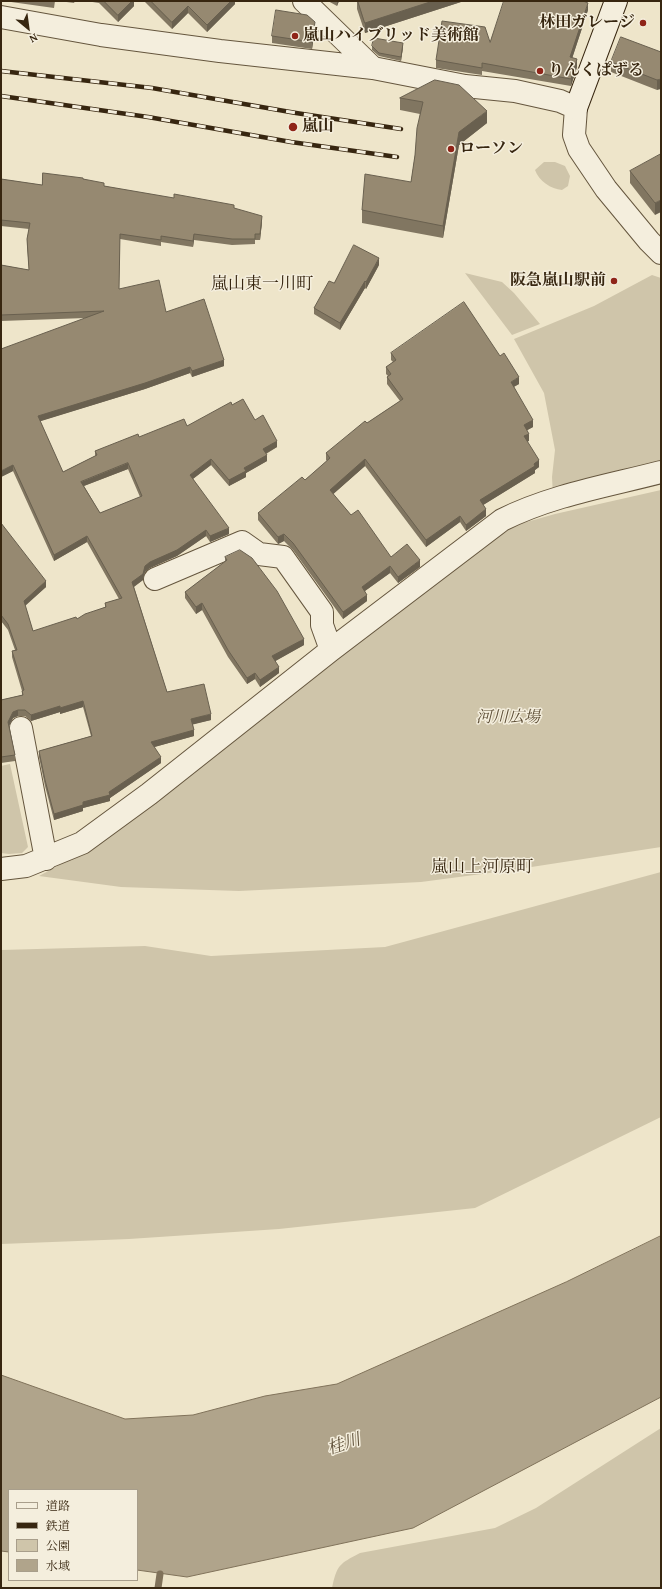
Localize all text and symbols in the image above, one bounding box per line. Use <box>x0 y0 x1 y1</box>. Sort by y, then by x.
north arrow <box>8 8 48 48</box>
place label: 林田ガレージ <box>539 13 635 33</box>
marker: 林田ガレージ <box>638 18 648 28</box>
place label: 嵐山ハイブリッド美術館 <box>303 26 479 46</box>
text: N <box>27 30 41 47</box>
marker: 嵐山ハイブリッド美術館 <box>290 31 300 41</box>
place label: りんくぱずる <box>548 61 644 81</box>
marker: りんくぱずる <box>535 66 545 76</box>
place label: 嵐山 <box>302 117 334 137</box>
marker: 嵐山 <box>287 121 299 133</box>
place label: ローソン <box>459 139 523 159</box>
marker: ローソン <box>446 144 456 154</box>
place label: 阪急嵐山駅前 <box>510 271 606 291</box>
district label: 嵐山東一川町 <box>211 275 313 295</box>
marker: 阪急嵐山駅前 <box>609 276 619 286</box>
park label: 河川広場 <box>476 708 540 728</box>
district label: 嵐山上河原町 <box>431 858 533 878</box>
water label: 桂川 <box>325 1430 363 1460</box>
legend <box>8 1489 138 1581</box>
text: 道路 <box>46 1497 70 1514</box>
text: 鉄道 <box>46 1517 70 1534</box>
text: 公園 <box>46 1537 70 1554</box>
text: 水域 <box>46 1557 70 1574</box>

